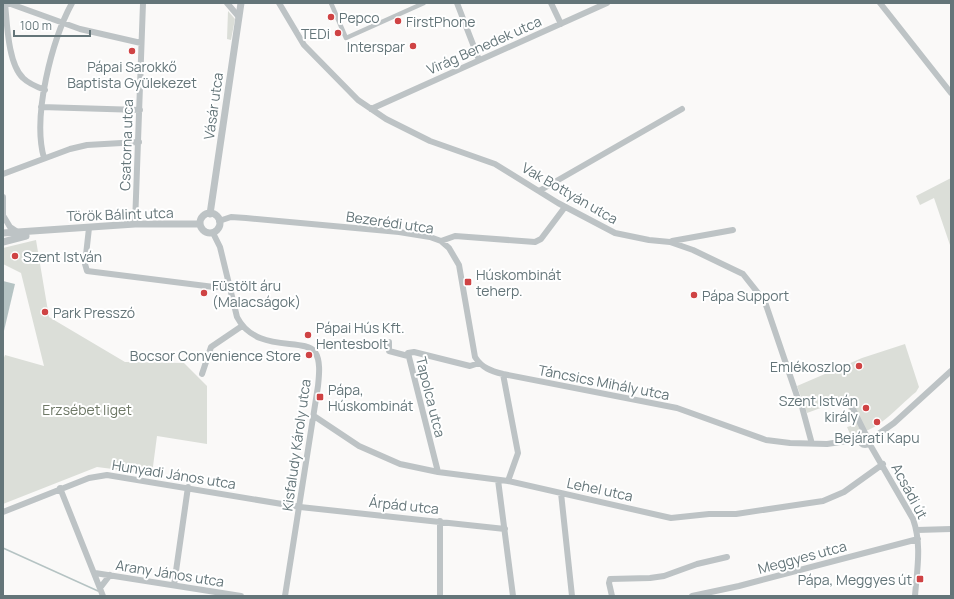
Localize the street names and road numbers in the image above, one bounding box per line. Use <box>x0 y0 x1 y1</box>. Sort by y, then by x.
street label: Virág Benedek utca <box>424 11 544 79</box>
street label: Vásár utca <box>199 71 227 141</box>
street label: Csatorna utca <box>115 99 137 191</box>
street label: Vak Bottyán utca <box>519 158 621 228</box>
street label: Török Bálint utca <box>66 203 174 225</box>
street label: Bezerédi utca <box>345 206 435 238</box>
street label: Tapolca utca <box>412 355 450 439</box>
street label: Táncsics Mihály utca <box>537 360 671 404</box>
street label: Kisfaludy Károly utca <box>277 378 315 512</box>
street label: Hunyadi János utca <box>111 455 237 493</box>
street label: Acsádi út <box>888 460 933 522</box>
street label: Lehel utca <box>565 473 635 505</box>
street label: Árpád utca <box>368 492 440 518</box>
street label: Meggyes utca <box>756 536 848 578</box>
street label: Arany János utca <box>114 555 226 591</box>

